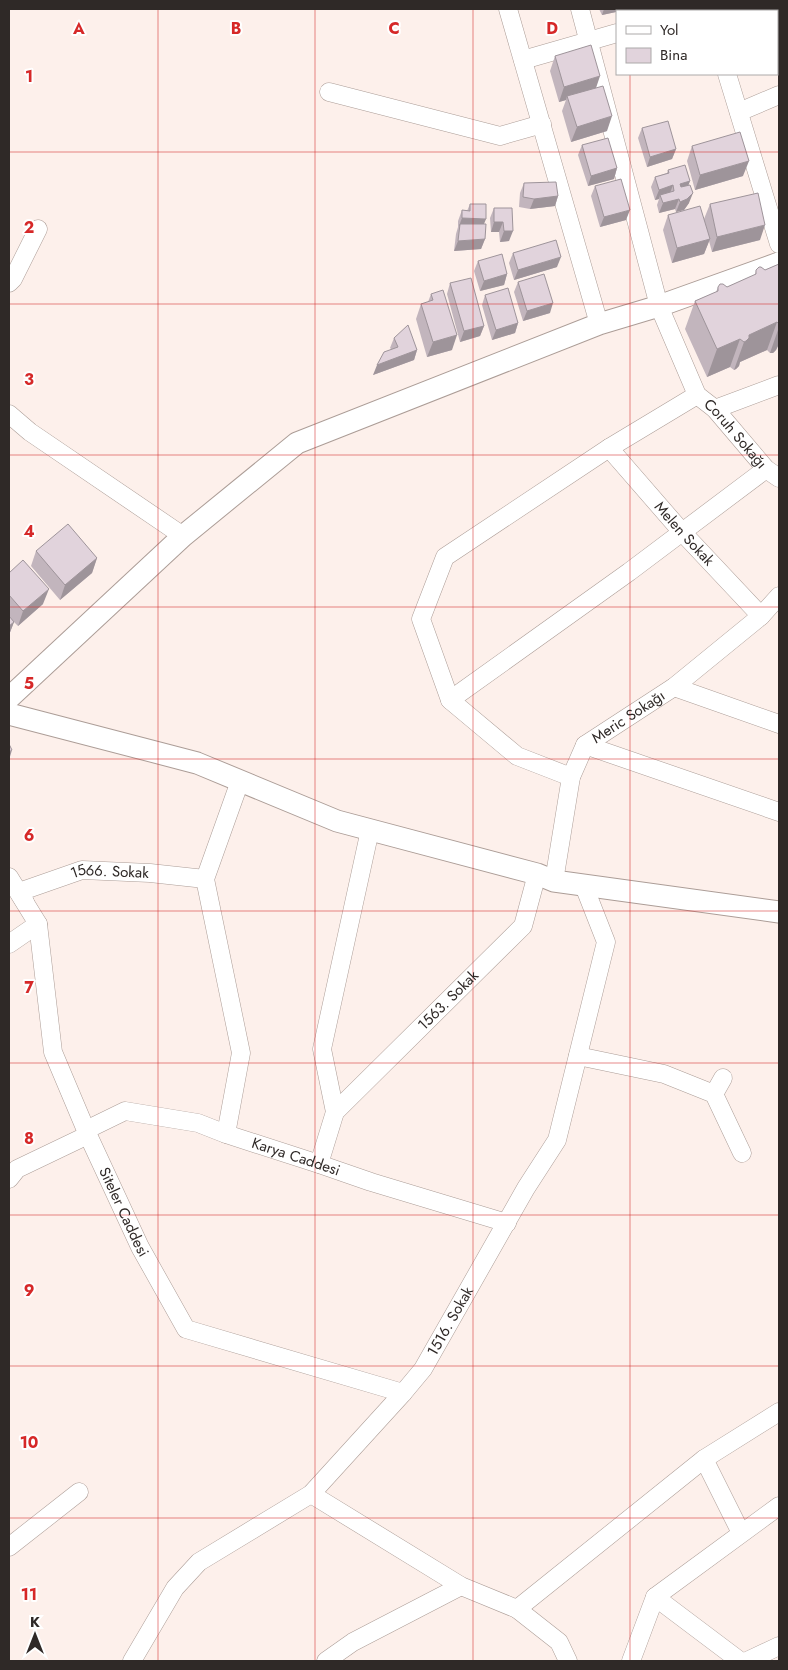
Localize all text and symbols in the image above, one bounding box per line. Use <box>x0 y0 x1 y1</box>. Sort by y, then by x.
legend <box>616 10 778 75</box>
text: A <box>72 17 85 40</box>
text: B <box>231 17 241 40</box>
text: C <box>388 17 400 40</box>
text: D <box>546 17 558 40</box>
text: Yol <box>660 19 679 41</box>
text: Bina <box>660 44 687 66</box>
text: 1 <box>25 65 33 88</box>
text: 2 <box>24 216 34 239</box>
text: 3 <box>24 368 34 391</box>
street label: Coruh Sokağı <box>699 393 772 474</box>
street label: Melen Sokak <box>649 497 720 571</box>
text: 4 <box>23 520 35 543</box>
text: 5 <box>24 672 34 695</box>
street label: Meric Sokağı <box>587 685 669 749</box>
text: 6 <box>24 824 34 847</box>
street label: 1566. Sokak <box>67 858 150 884</box>
street label: 1563. Sokak <box>413 965 484 1035</box>
text: 7 <box>24 976 34 999</box>
text: 8 <box>24 1127 34 1150</box>
street label: Karya Caddesi <box>249 1132 343 1182</box>
street label: Siteler Caddesi <box>93 1163 154 1261</box>
text: 9 <box>24 1279 34 1302</box>
street label: 1516. Sokak <box>422 1282 479 1360</box>
text: 10 <box>20 1431 38 1454</box>
text: 11 <box>21 1583 37 1606</box>
north arrow <box>10 1610 60 1660</box>
text: K <box>30 1612 40 1632</box>

